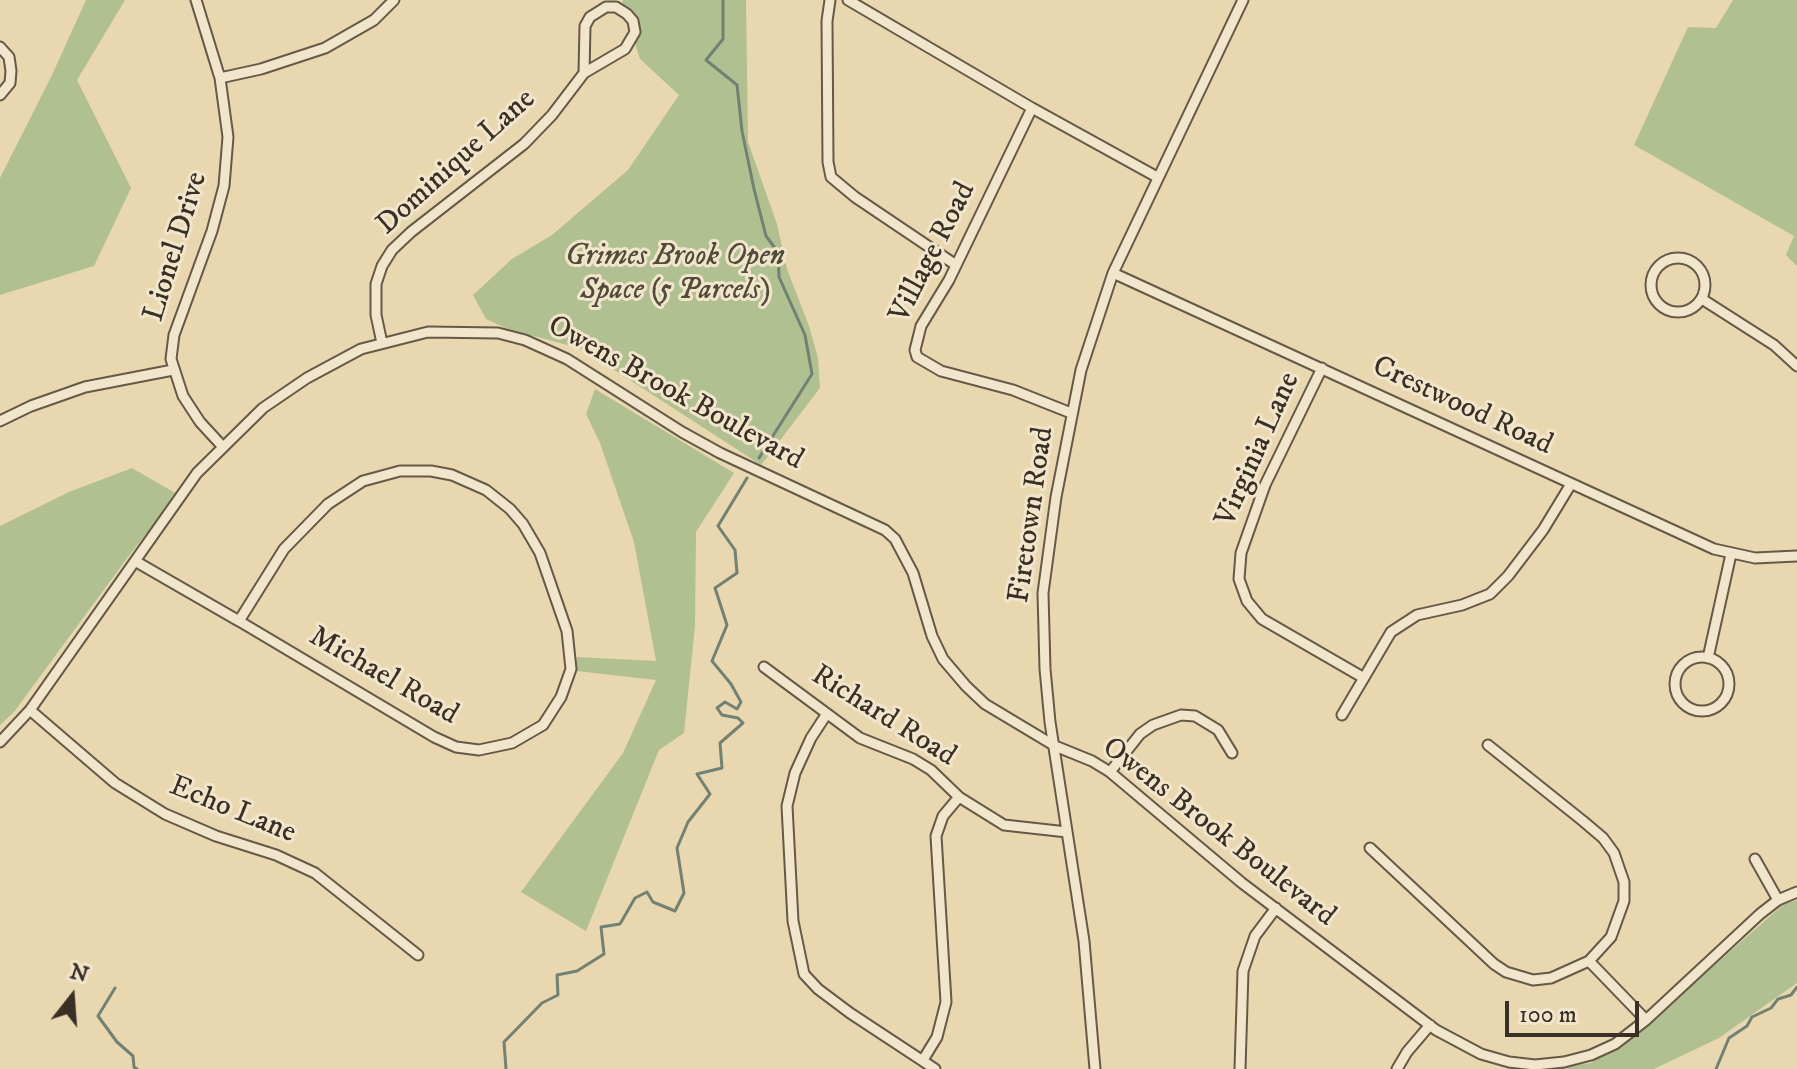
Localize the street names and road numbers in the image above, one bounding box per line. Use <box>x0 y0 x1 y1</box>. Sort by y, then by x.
street label: Dominique Lane <box>370 82 544 244</box>
street label: Lionel Drive <box>137 168 217 326</box>
street label: Village Road <box>883 177 985 329</box>
street label: Owens Brook Boulevard <box>541 309 809 479</box>
street label: Crestwood Road <box>1366 350 1558 464</box>
street label: Virginia Lane <box>1209 367 1309 533</box>
street label: Firetown Road <box>1003 425 1063 605</box>
street label: Michael Road <box>302 620 464 734</box>
street label: Richard Road <box>804 658 962 776</box>
street label: Owens Brook Boulevard <box>1094 731 1342 935</box>
street label: Echo Lane <box>164 769 300 853</box>

